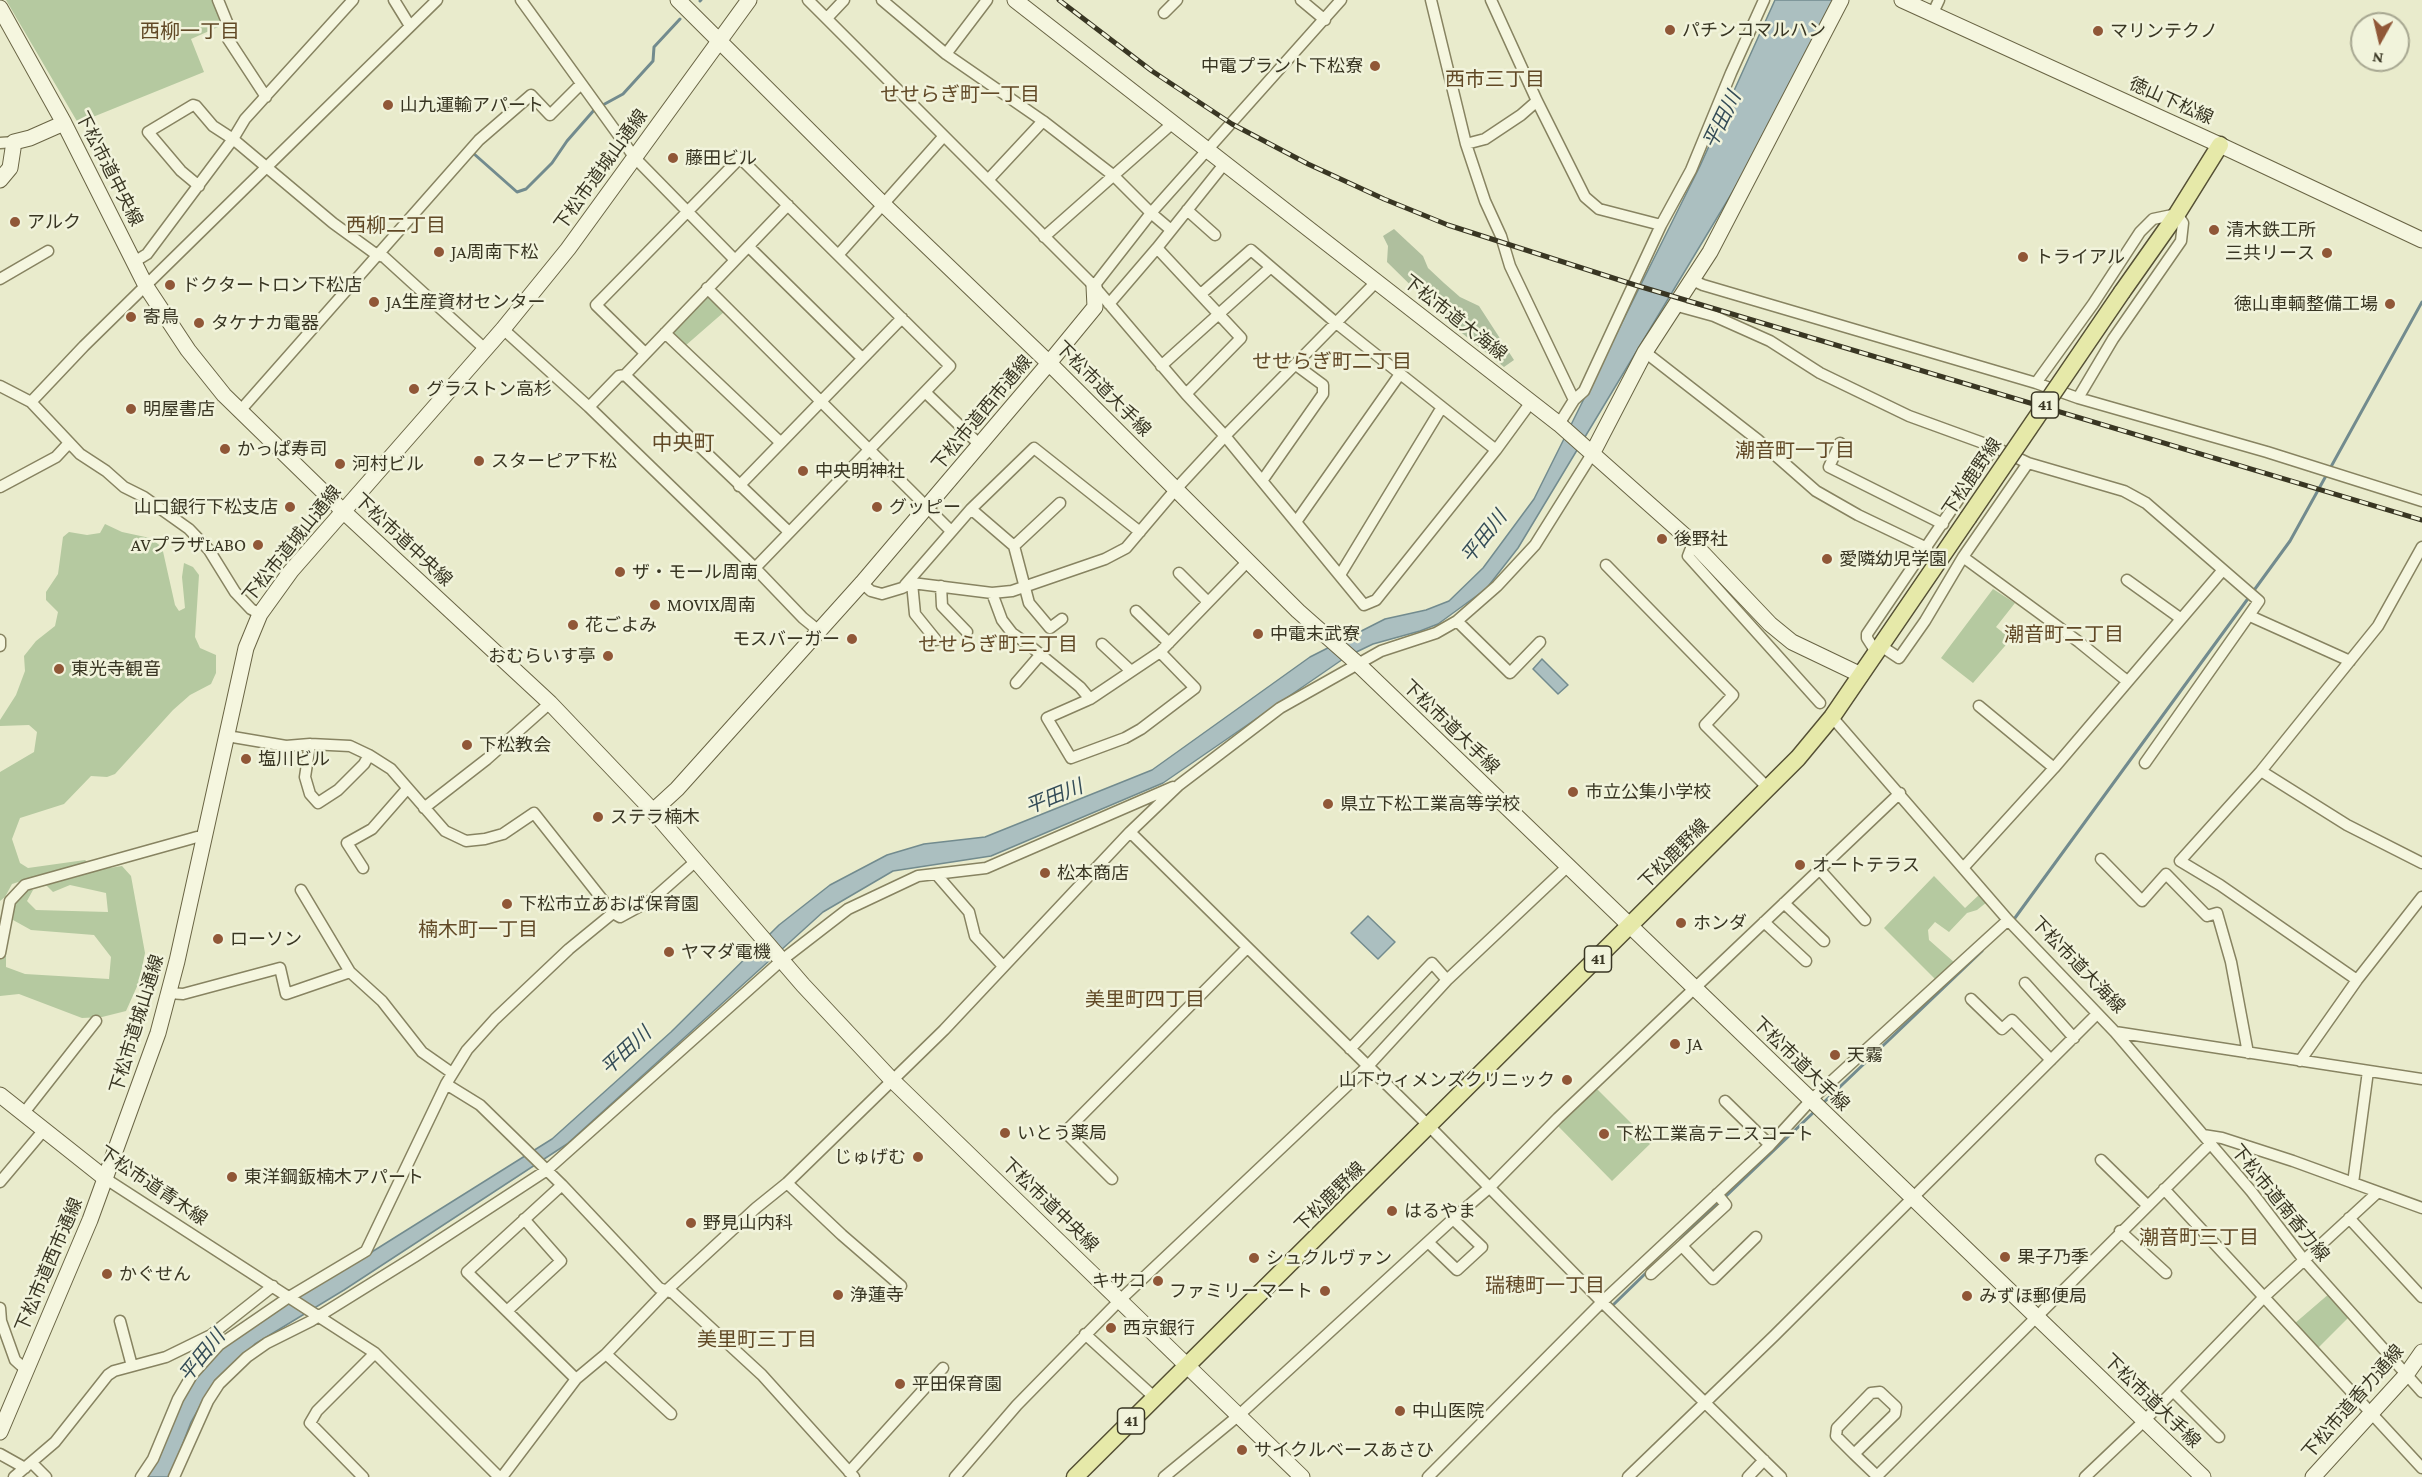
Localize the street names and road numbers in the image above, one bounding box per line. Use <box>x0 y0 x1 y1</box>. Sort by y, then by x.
street label: 徳山下松線 <box>2125 73 2217 129</box>
street label: 下松市道城山通線 <box>550 105 652 235</box>
street label: 下松市道中央線 <box>71 108 147 230</box>
street label: 下松市道大海線 <box>1399 271 1511 365</box>
street label: 下松市道大手線 <box>1051 337 1155 441</box>
street label: 下松市道西市通線 <box>927 351 1037 475</box>
road number: 41 <box>2032 392 2058 418</box>
street label: 下松鹿野線 <box>1938 434 2006 520</box>
street label: 下松市道城山通線 <box>238 481 346 607</box>
street label: 下松市道中央線 <box>350 489 456 591</box>
street label: 下松市道大手線 <box>1398 675 1504 779</box>
street label: 下松鹿野線 <box>1635 815 1713 893</box>
street label: 下松市道大海線 <box>2026 912 2130 1018</box>
road number: 41 <box>1584 946 1612 972</box>
street label: 下松市道城山通線 <box>106 952 168 1096</box>
street label: 下松市道大手線 <box>1748 1012 1854 1116</box>
street label: 下松市道南香力線 <box>2226 1140 2334 1266</box>
street label: 下松市道青木線 <box>95 1142 211 1230</box>
street label: 下松市道中央線 <box>997 1153 1103 1257</box>
street label: 下松鹿野線 <box>1291 1158 1369 1236</box>
street label: 下松市道西市通線 <box>11 1195 87 1335</box>
street label: 下松市道香力通線 <box>2298 1341 2408 1463</box>
street label: 下松市道大手線 <box>2099 1349 2205 1453</box>
road number: 41 <box>1118 1408 1144 1434</box>

